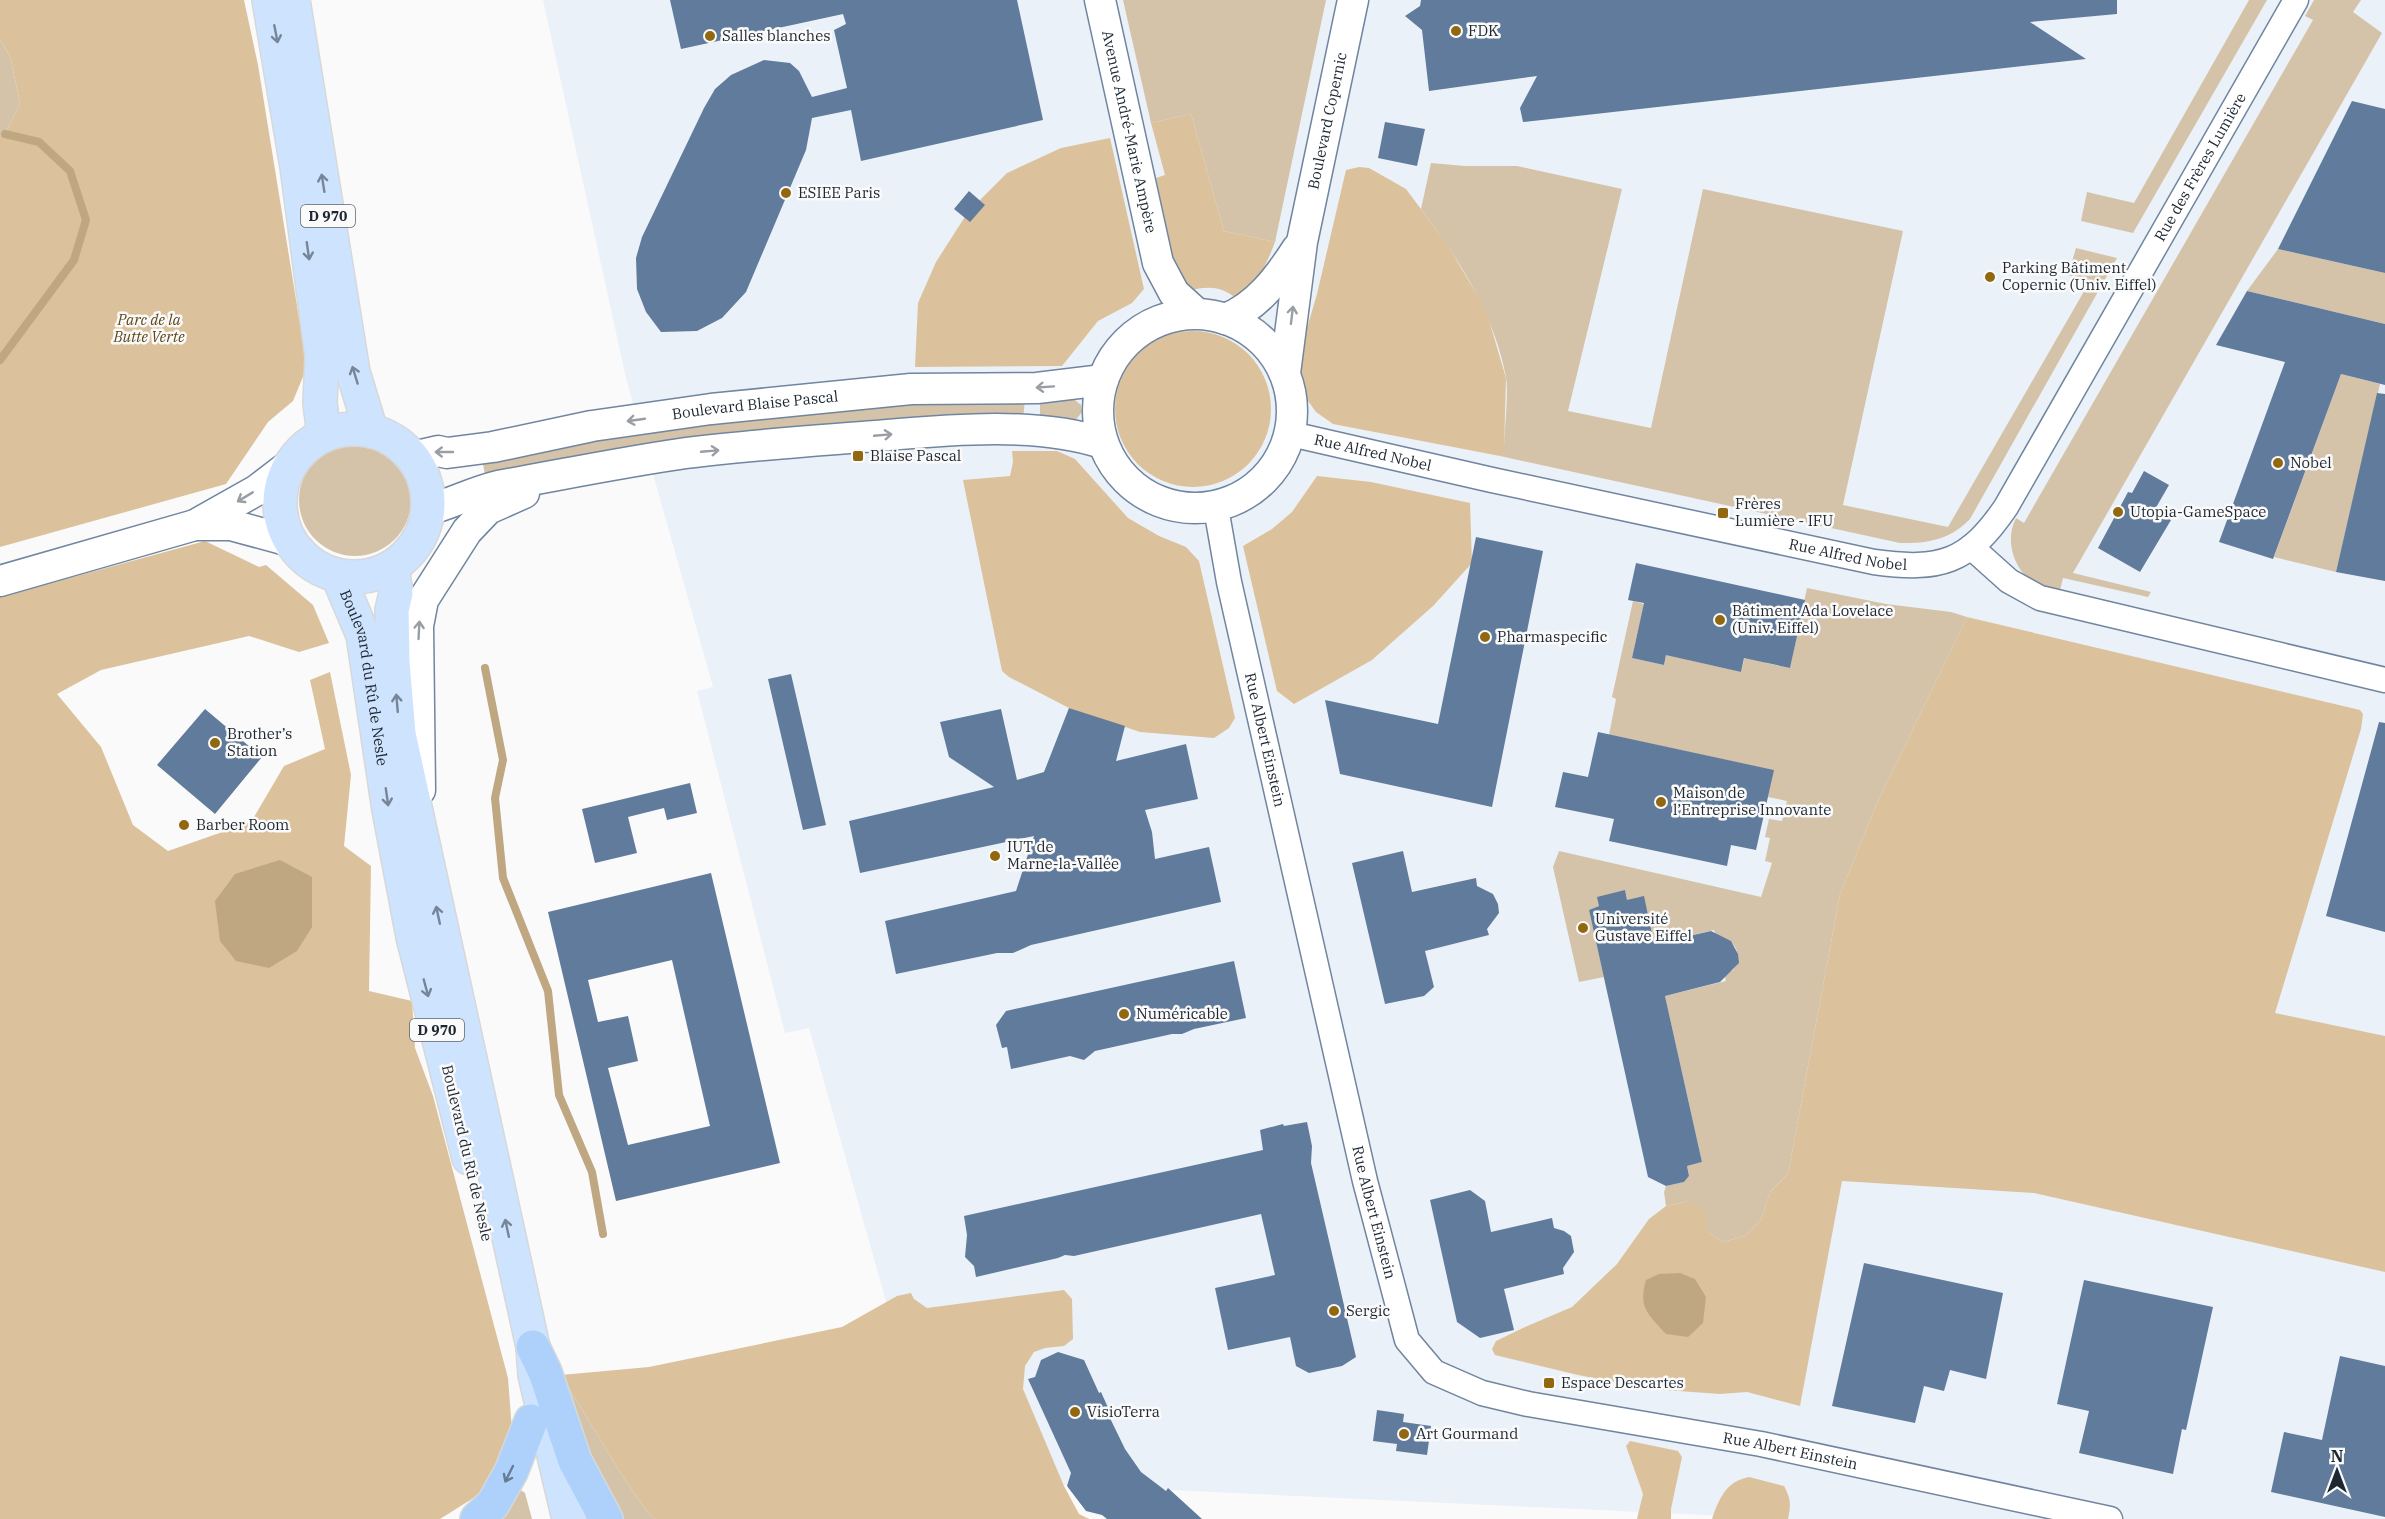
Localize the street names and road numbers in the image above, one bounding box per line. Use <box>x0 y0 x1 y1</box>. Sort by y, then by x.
street label: Avenue André-Marie Ampère <box>1098 29 1161 235</box>
street label: Boulevard Copernic <box>1303 50 1351 191</box>
street label: Rue des Frères Lumière <box>2150 89 2250 244</box>
road number: D 970 <box>301 205 355 227</box>
street label: Boulevard Blaise Pascal <box>671 386 839 423</box>
street label: Rue Alfred Nobel <box>1312 430 1434 475</box>
street label: Rue Alfred Nobel <box>1787 534 1908 574</box>
street label: Boulevard du Rû de Nesle <box>336 587 392 767</box>
street label: Rue Albert Einstein <box>1241 671 1290 809</box>
road number: D 970 <box>410 1019 464 1041</box>
street label: Boulevard du Rû de Nesle <box>438 1063 497 1243</box>
street label: Rue Albert Einstein <box>1348 1144 1401 1282</box>
street label: Rue Albert Einstein <box>1722 1428 1860 1474</box>

